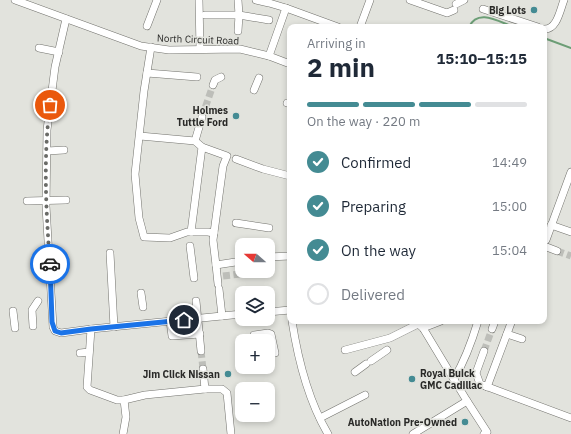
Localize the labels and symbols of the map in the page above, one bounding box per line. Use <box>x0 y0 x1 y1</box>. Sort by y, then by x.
place label: Big Lots <box>489 4 526 17</box>
marker: Big Lots <box>529 5 539 15</box>
street label: North Circuit Road <box>157 32 239 47</box>
pin <box>33 88 67 122</box>
place label: Holmes Tuttle Ford <box>177 104 228 129</box>
marker: Holmes Tuttle Ford <box>231 111 241 121</box>
north arrow <box>235 238 275 278</box>
courier <box>30 244 70 284</box>
pin <box>167 303 201 337</box>
place label: Royal Buick GMC Cadillac <box>420 367 482 392</box>
place label: Jim Click Nissan <box>143 368 220 381</box>
marker: Jim Click Nissan <box>223 369 233 379</box>
marker: Royal Buick GMC Cadillac <box>407 374 417 384</box>
place label: AutoNation Pre-Owned <box>348 416 457 429</box>
marker: AutoNation Pre-Owned <box>460 417 470 427</box>

